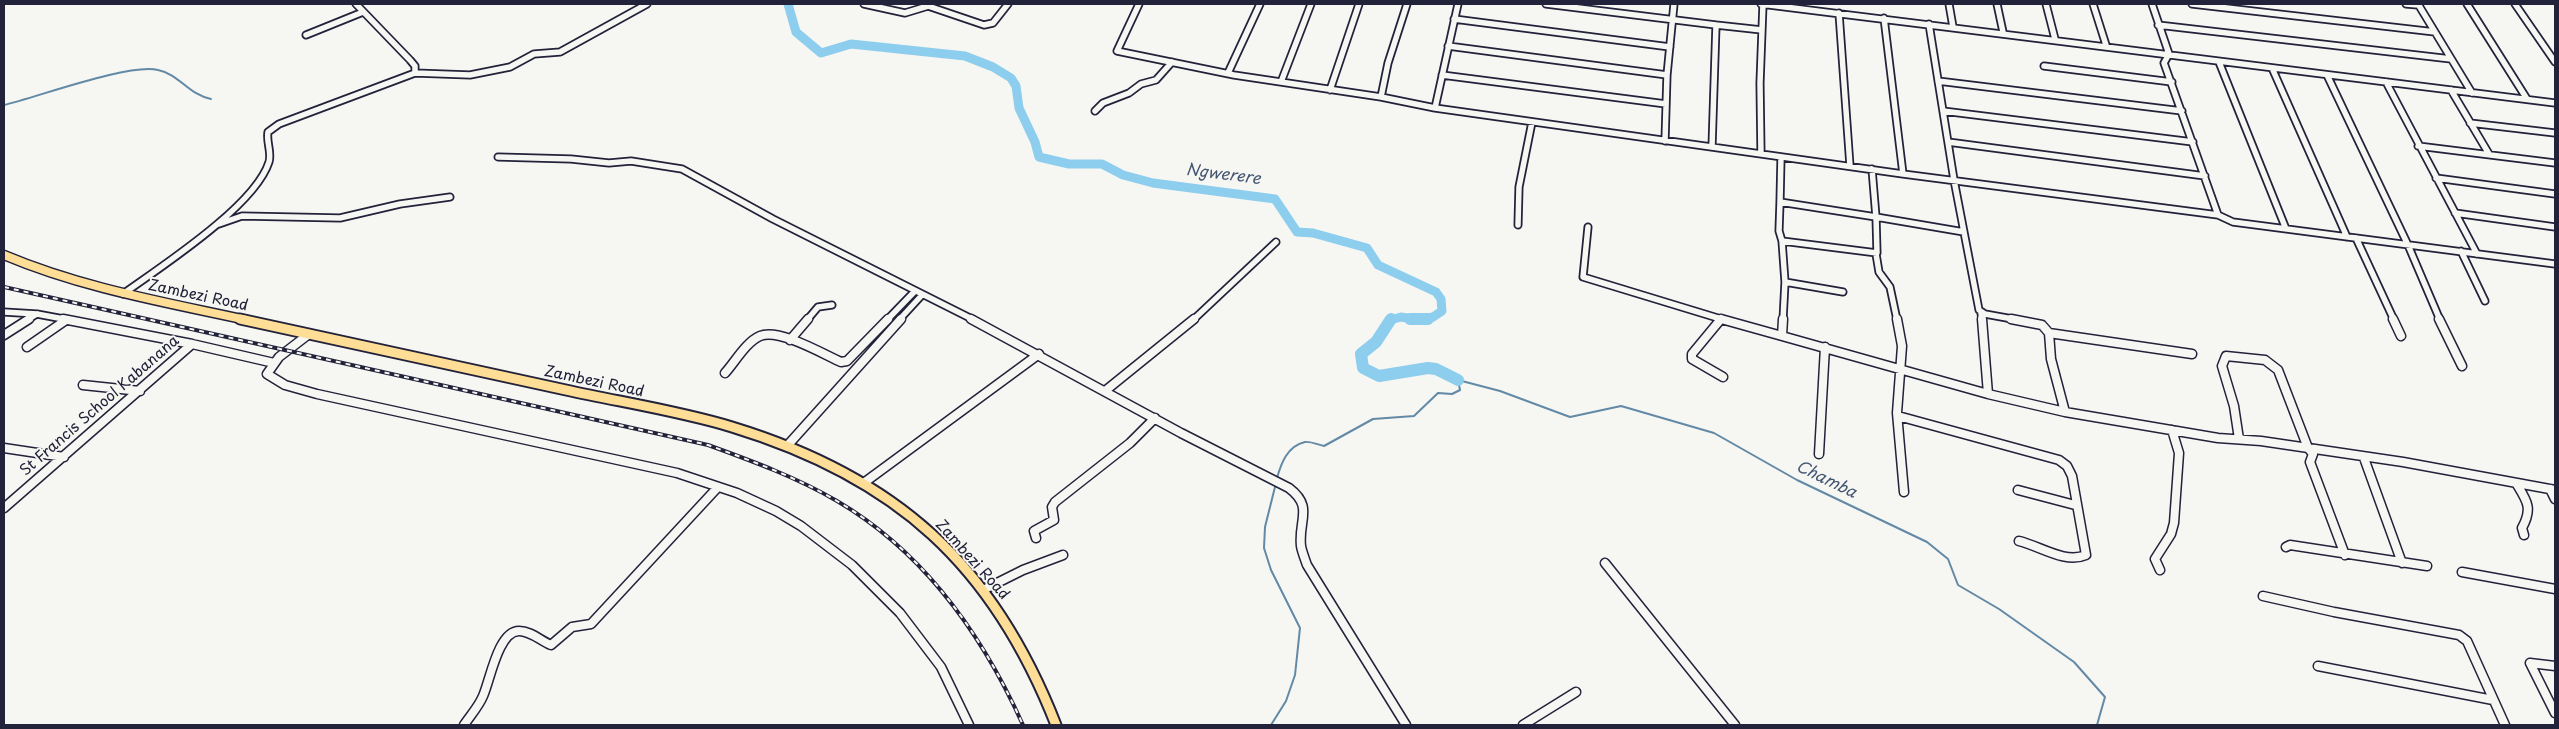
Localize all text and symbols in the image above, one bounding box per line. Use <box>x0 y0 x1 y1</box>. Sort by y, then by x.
water label: Ngwerere <box>1184 161 1262 189</box>
street label: Zambezi Road <box>146 277 250 315</box>
street label: St Francis School Kabanana <box>17 332 183 480</box>
street label: Zambezi Road <box>542 363 646 401</box>
water label: Chamba <box>1793 457 1859 503</box>
street label: Zambezi Road <box>931 516 1013 604</box>

